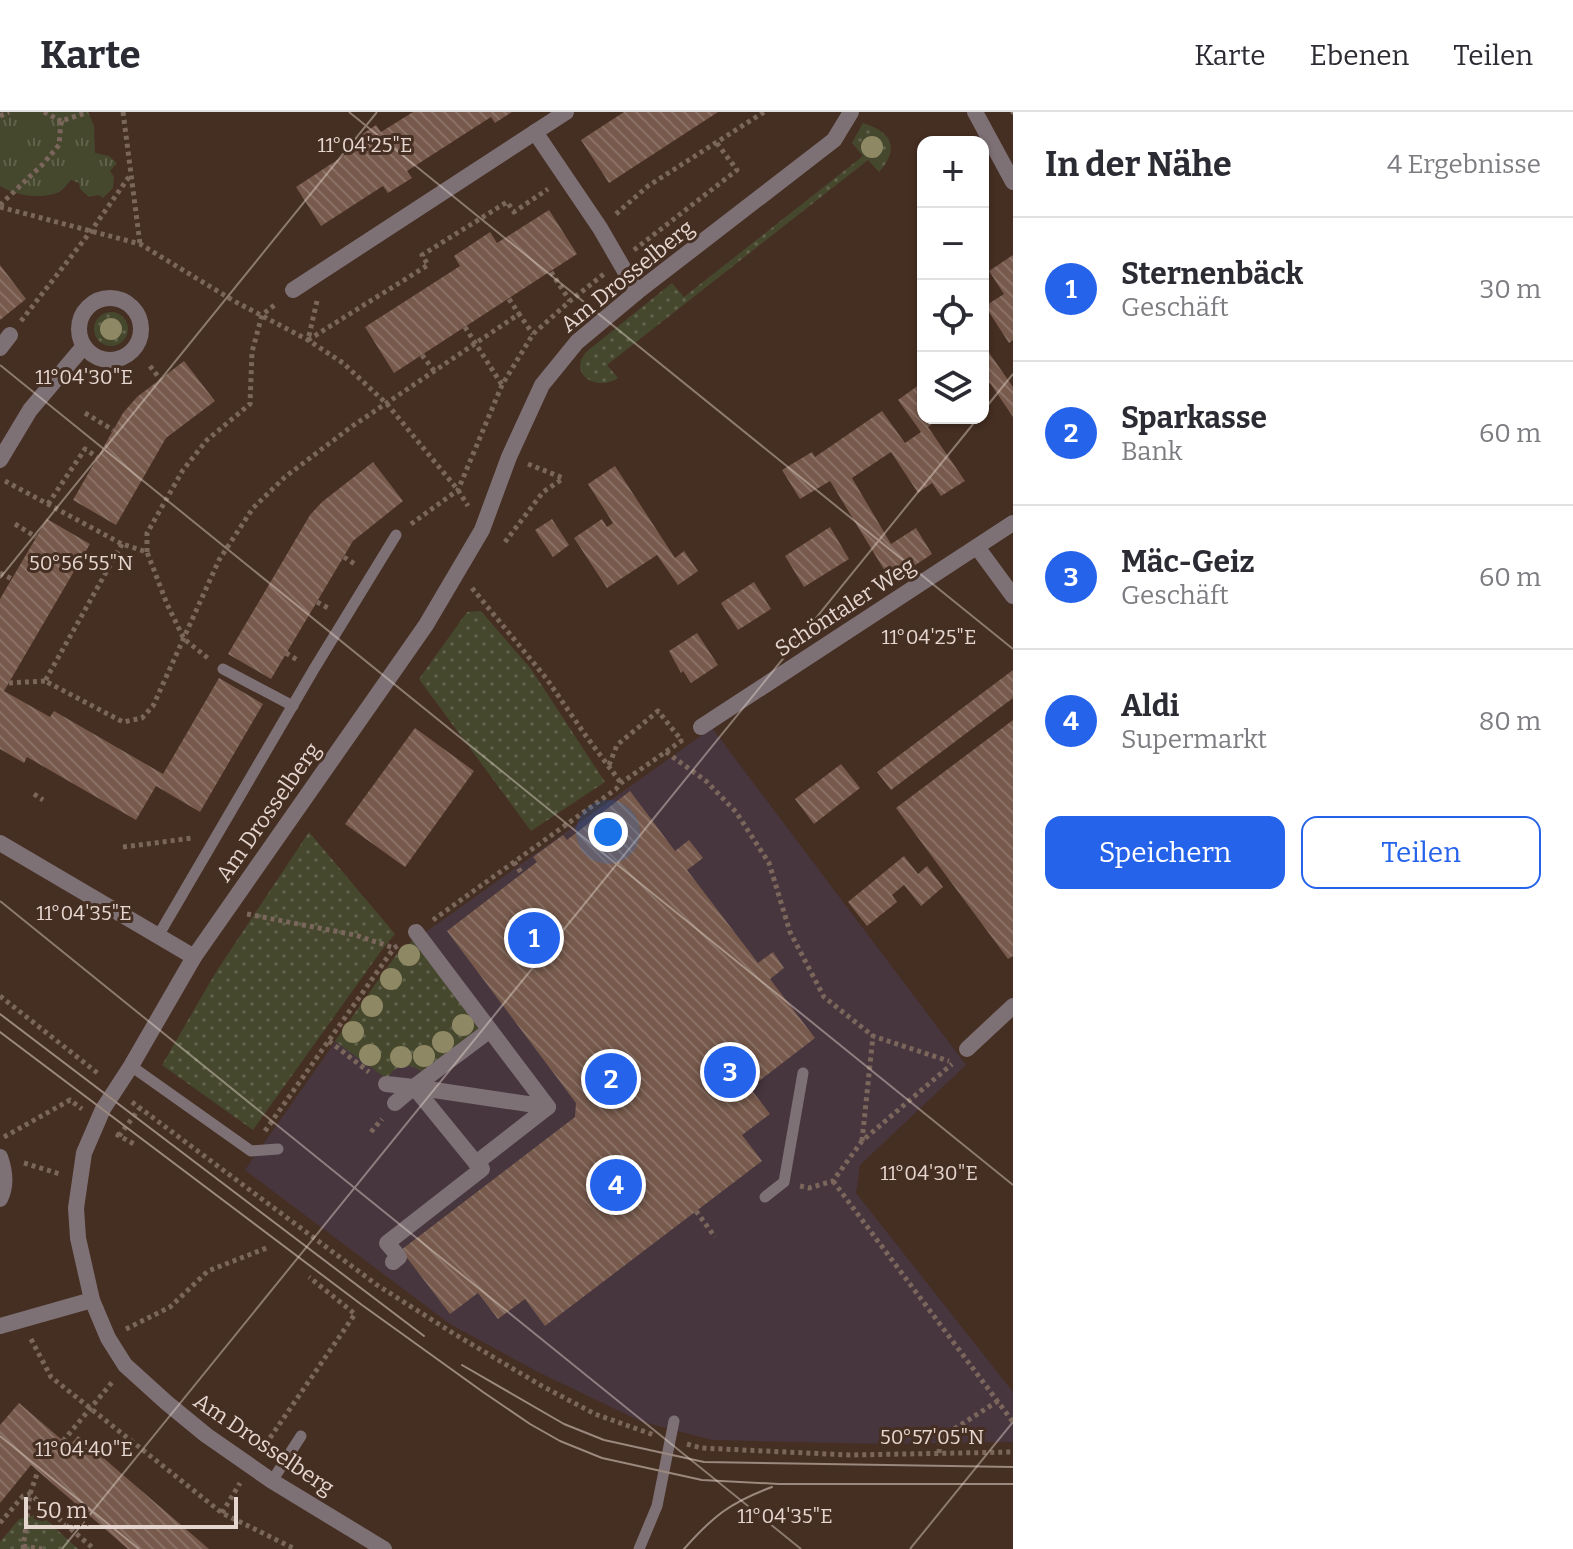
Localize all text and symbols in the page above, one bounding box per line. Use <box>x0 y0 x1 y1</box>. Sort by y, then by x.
text: Karte <box>40 32 141 78</box>
text: Karte <box>1194 39 1266 72</box>
text: Ebenen <box>1310 39 1409 72</box>
text: Teilen <box>1453 39 1533 72</box>
text: 11°04'25"E <box>317 133 413 157</box>
map controls <box>917 136 989 424</box>
button: + <box>917 136 989 208</box>
text: In der Nähe <box>1045 144 1232 185</box>
text: 4 Ergebnisse <box>1387 149 1541 180</box>
button: − <box>917 208 989 280</box>
street label: Am Drosselberg <box>555 214 699 338</box>
text: Sternenbäck <box>1121 256 1303 292</box>
text: 1 <box>1065 274 1077 305</box>
text: 30 m <box>1480 274 1541 305</box>
button: locate <box>917 280 989 352</box>
text: Geschäft <box>1121 292 1229 323</box>
button: layers <box>917 352 989 424</box>
text: 11°04'30"E <box>35 365 133 389</box>
text: Sparkasse <box>1121 400 1267 436</box>
text: 2 <box>1064 418 1078 449</box>
text: 60 m <box>1479 418 1541 449</box>
text: Bank <box>1121 436 1183 467</box>
text: Mäc-Geiz <box>1121 544 1255 580</box>
text: 50°56'55"N <box>29 551 133 575</box>
street label: Schöntaler Weg <box>770 552 920 662</box>
text: 3 <box>1064 562 1078 593</box>
text: 60 m <box>1479 562 1541 593</box>
text: Geschäft <box>1121 580 1229 611</box>
text: 11°04'25"E <box>881 625 977 649</box>
text: Aldi <box>1121 688 1179 724</box>
text: 4 <box>1063 706 1079 737</box>
text: 80 m <box>1479 706 1541 737</box>
text: Supermarkt <box>1121 724 1267 755</box>
street label: Am Drosselberg <box>210 737 326 887</box>
your location <box>588 812 628 852</box>
button: Speichern <box>1045 816 1285 889</box>
button: Teilen <box>1301 816 1541 889</box>
text: 11°04'35"E <box>36 901 132 925</box>
pin: 1 <box>508 908 560 968</box>
pin: 3 <box>704 1042 756 1102</box>
pin: 2 <box>585 1049 637 1109</box>
pin: 4 <box>590 1155 642 1215</box>
text: 11°04'30"E <box>880 1161 978 1185</box>
street label: Am Drosselberg <box>189 1387 339 1501</box>
text: 50°57'05"N <box>880 1425 984 1449</box>
text: 11°04'40"E <box>35 1437 133 1461</box>
scale bar <box>24 1493 238 1529</box>
text: 50 m <box>36 1497 87 1524</box>
text: 11°04'35"E <box>737 1504 833 1528</box>

